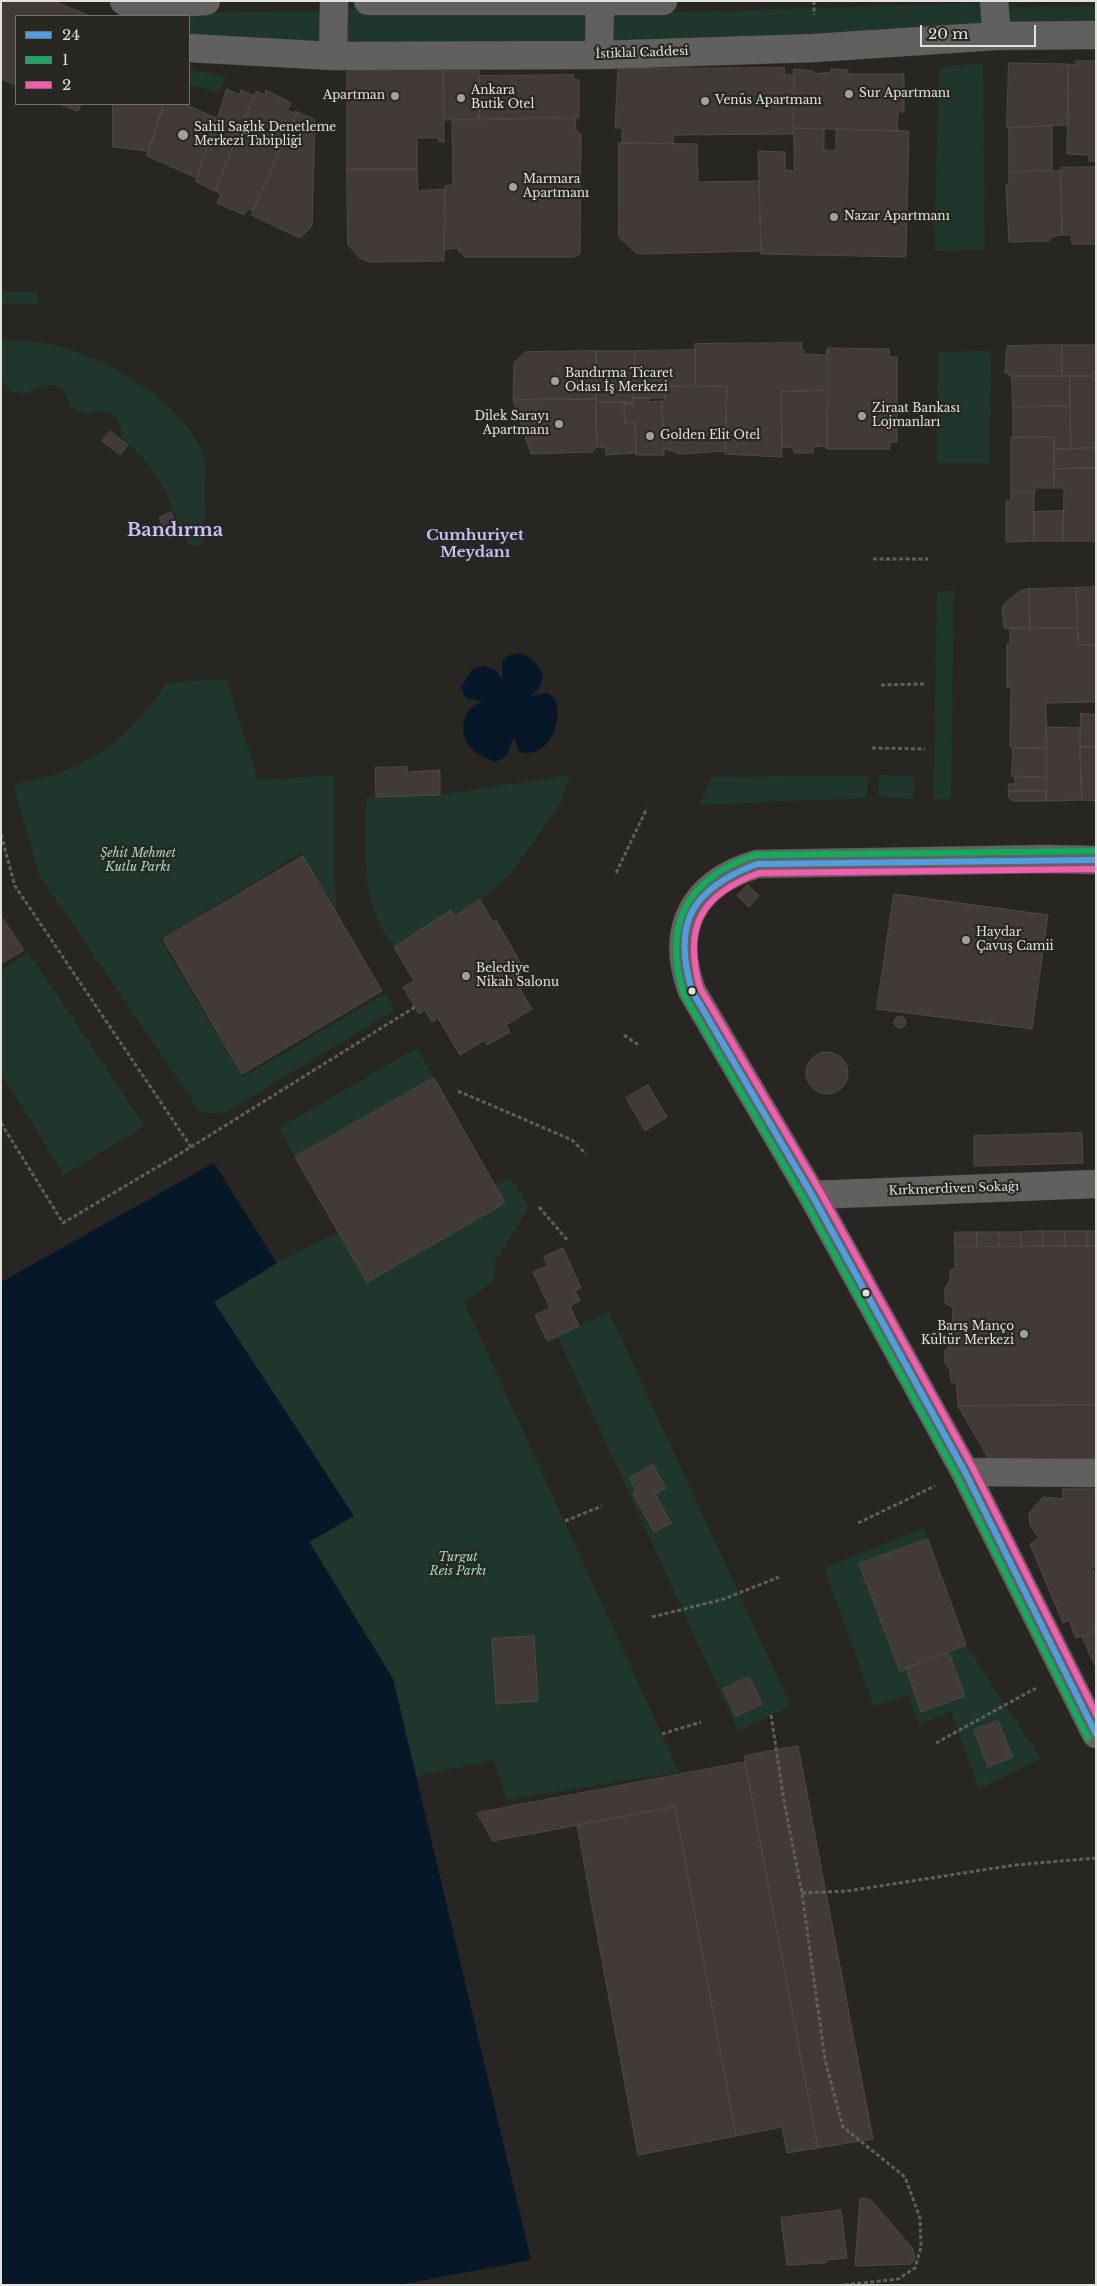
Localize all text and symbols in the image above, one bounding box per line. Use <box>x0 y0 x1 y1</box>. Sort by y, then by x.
legend <box>15 15 190 105</box>
scale bar <box>922 15 1038 47</box>
text: 20 m <box>928 24 968 43</box>
text: 24 <box>62 25 80 44</box>
street label: İstiklal Caddesi <box>595 44 689 62</box>
text: 1 <box>62 50 69 69</box>
text: 2 <box>62 75 71 94</box>
place label: Ankara Butik Otel <box>471 84 534 112</box>
place label: Sur Apartmanı <box>859 87 950 101</box>
marker: Sur Apartmanı <box>843 88 855 100</box>
place label: Apartman <box>323 89 385 103</box>
marker: Apartman <box>389 90 401 102</box>
marker: Ankara Butik Otel <box>455 92 467 104</box>
place label: Venüs Apartmanı <box>715 94 822 108</box>
marker: Venüs Apartmanı <box>699 95 711 107</box>
place label: Sahil Sağlık Denetleme Merkezi Tabipliği <box>194 121 336 149</box>
marker: Sahil Sağlık Denetleme Merkezi Tabipliği <box>176 128 190 142</box>
place label: Marmara Apartmanı <box>523 173 589 201</box>
marker: Marmara Apartmanı <box>507 181 519 193</box>
place label: Nazar Apartmanı <box>844 210 950 224</box>
marker: Nazar Apartmanı <box>828 211 840 223</box>
place label: Bandırma Ticaret Odası İş Merkezi <box>565 367 673 395</box>
marker: Bandırma Ticaret Odası İş Merkezi <box>549 375 561 387</box>
place label: Ziraat Bankası Lojmanları <box>872 402 960 430</box>
place label: Dilek Sarayı Apartmanı <box>474 410 549 438</box>
marker: Ziraat Bankası Lojmanları <box>856 410 868 422</box>
marker: Dilek Sarayı Apartmanı <box>553 418 565 430</box>
place label: Golden Elit Otel <box>660 429 760 443</box>
marker: Golden Elit Otel <box>644 430 656 442</box>
district label: Bandırma <box>127 520 223 542</box>
district label: Cumhuriyet Meydanı <box>426 527 524 562</box>
park label: Şehit Mehmet Kutlu Parkı <box>100 847 176 875</box>
place label: Haydar Çavuş Camii <box>976 926 1054 954</box>
marker: Haydar Çavuş Camii <box>960 934 972 946</box>
place label: Belediye Nikah Salonu <box>476 962 559 990</box>
marker: Belediye Nikah Salonu <box>460 970 472 982</box>
unlabelled marker <box>687 986 697 996</box>
street label: Kırkmerdiven Sokağı <box>888 1180 1020 1198</box>
unlabelled marker <box>861 1288 871 1298</box>
place label: Barış Manço Kültür Merkezi <box>921 1320 1014 1348</box>
marker: Barış Manço Kültür Merkezi <box>1018 1328 1030 1340</box>
park label: Turgut Reis Parkı <box>430 1551 486 1579</box>

